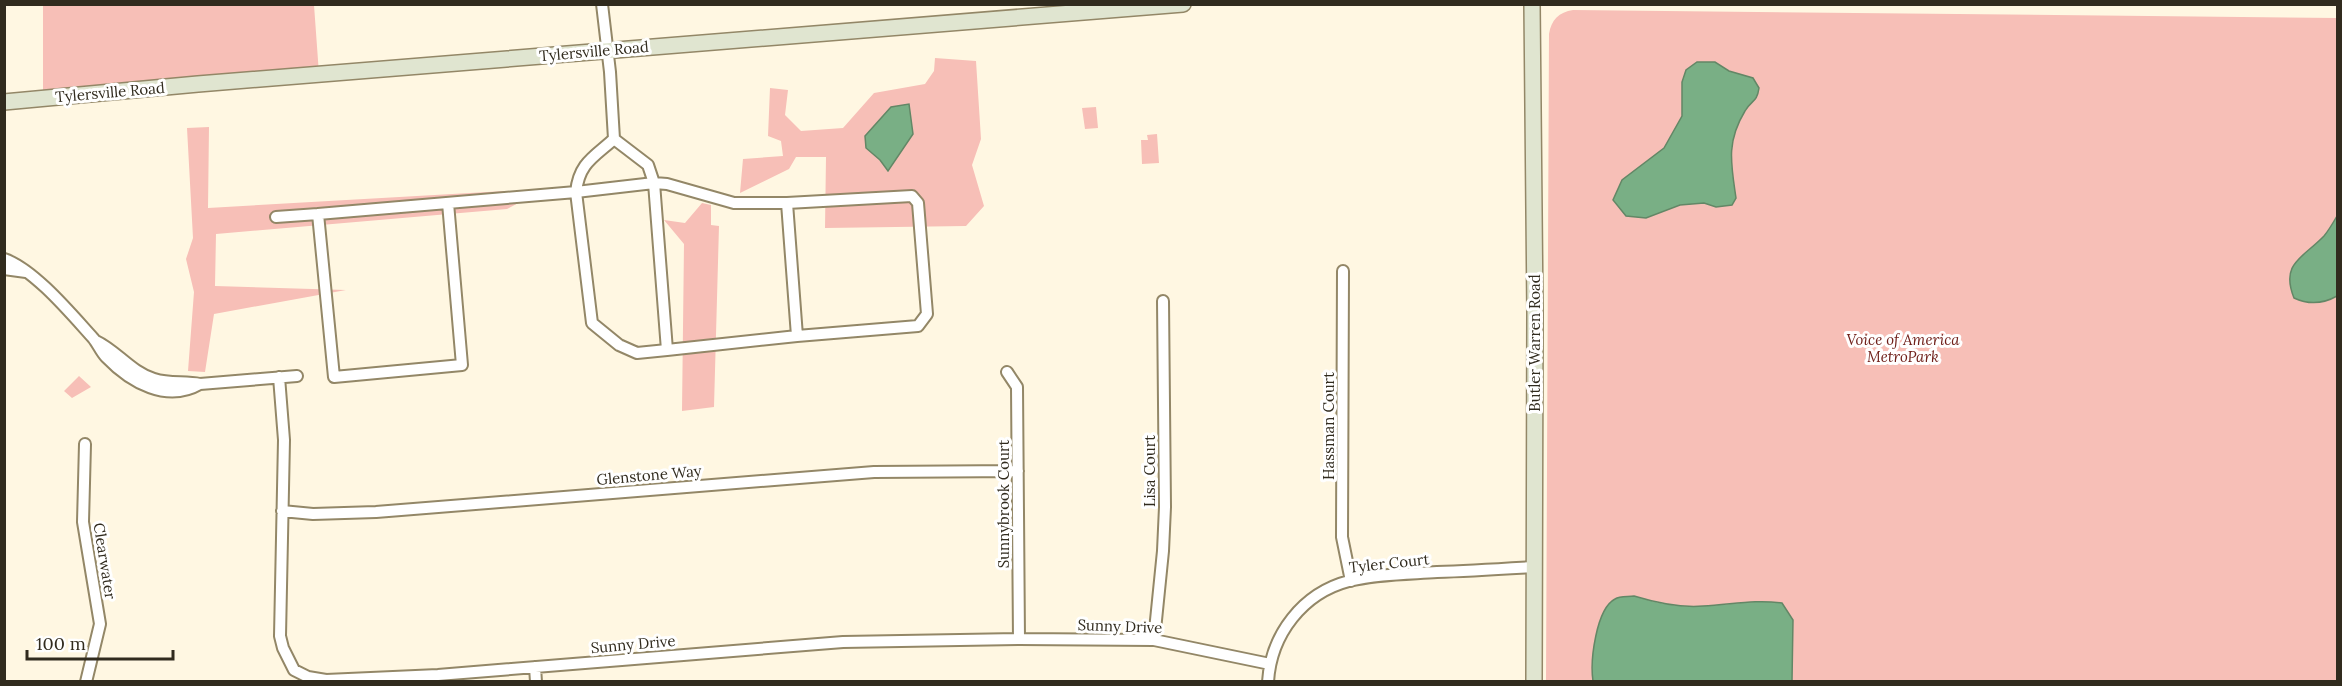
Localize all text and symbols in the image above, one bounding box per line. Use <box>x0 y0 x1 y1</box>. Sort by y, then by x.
street label: Tylersville Road <box>538 37 650 65</box>
street label: Tylersville Road <box>54 78 166 106</box>
street label: Butler Warren Road <box>1525 274 1544 412</box>
park label: Voice of America MetroPark <box>1846 330 1960 366</box>
street label: Hassman Court <box>1319 372 1338 480</box>
street label: Lisa Court <box>1140 435 1159 507</box>
street label: Sunnybrook Court <box>994 440 1013 568</box>
street label: Glenstone Way <box>596 461 702 489</box>
street label: Clearwater <box>90 522 120 601</box>
street label: Tyler Court <box>1348 549 1430 577</box>
street label: Sunny Drive <box>1077 615 1163 637</box>
scale bar <box>27 623 172 661</box>
street label: Sunny Drive <box>590 631 676 657</box>
text: 100 m <box>36 632 86 655</box>

